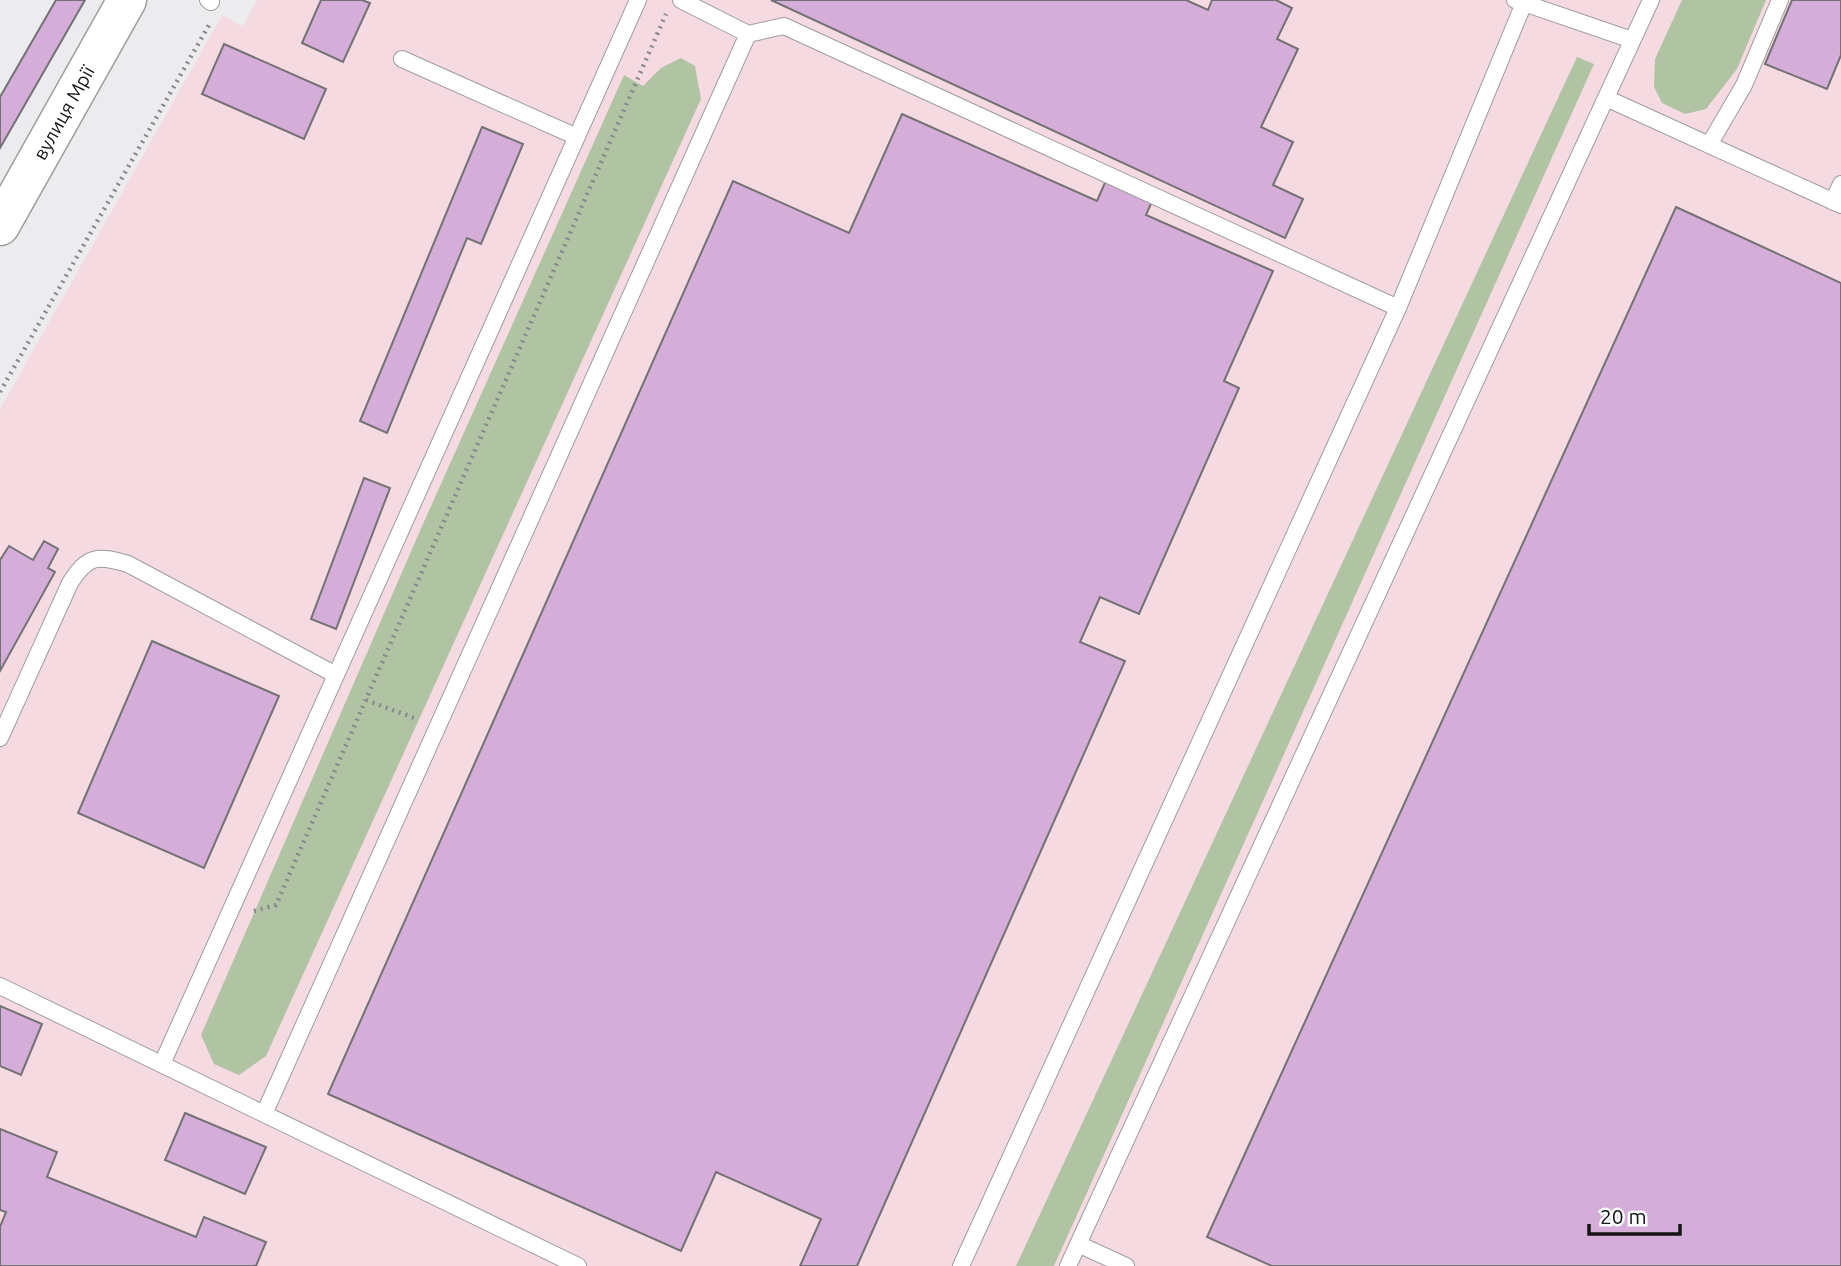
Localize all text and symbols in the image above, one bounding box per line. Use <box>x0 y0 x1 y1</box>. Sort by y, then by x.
street label: вулиця Мрії <box>29 62 99 163</box>
scale bar <box>1589 1192 1680 1236</box>
text: 20 m <box>1600 1204 1647 1228</box>

